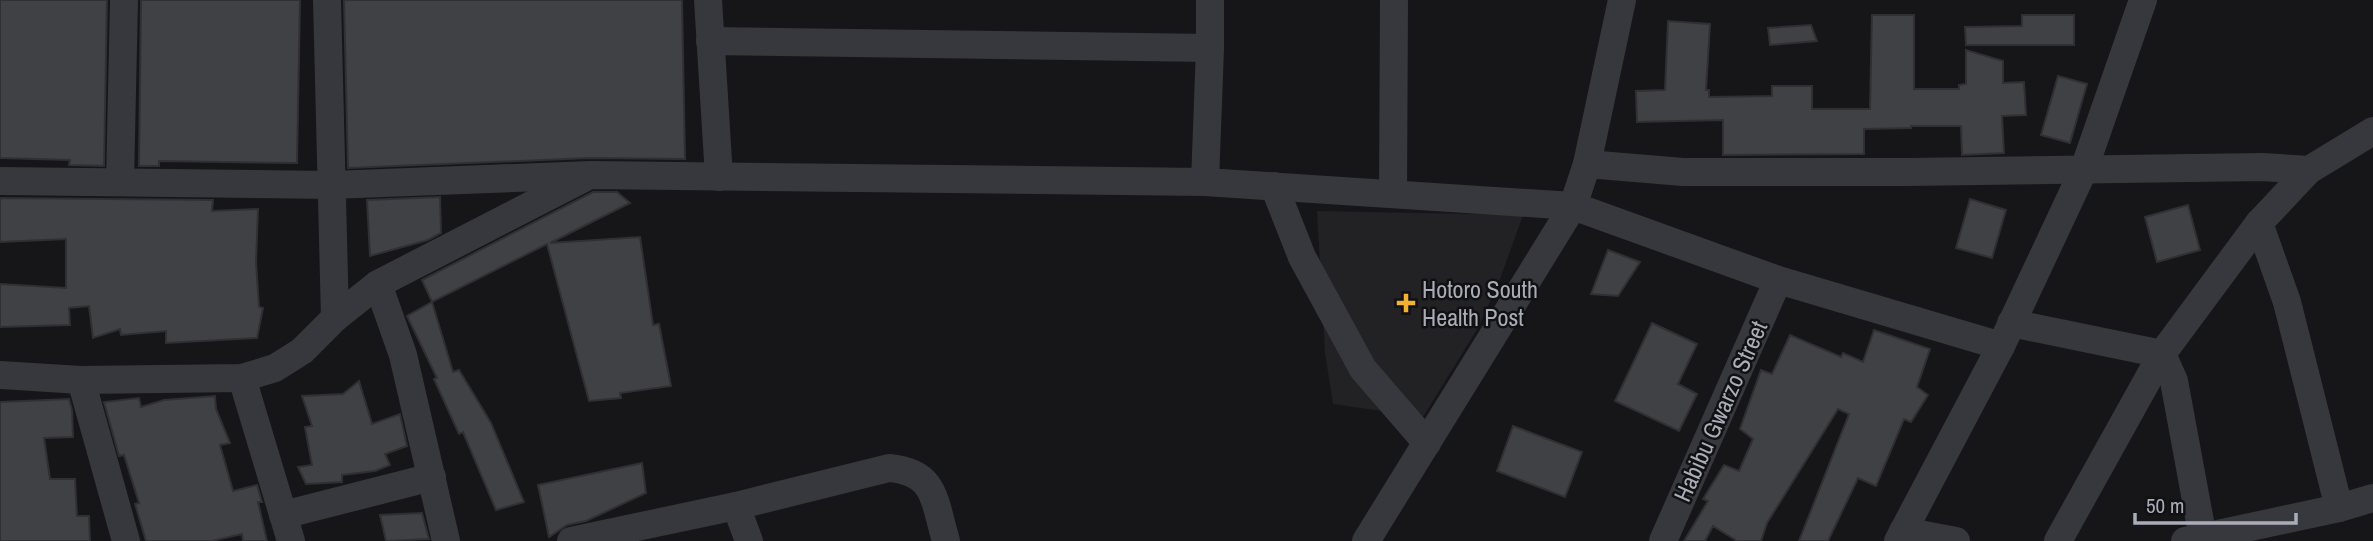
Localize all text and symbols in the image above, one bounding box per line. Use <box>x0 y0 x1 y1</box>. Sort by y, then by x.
place label: Hotoro South Health Post <box>1422 273 1538 333</box>
marker: Hotoro South Health Post <box>1396 293 1416 313</box>
street label: Habibu Gwarzo Street <box>1666 315 1774 506</box>
scale bar <box>2135 482 2296 526</box>
text: 50 m <box>2146 491 2184 520</box>

